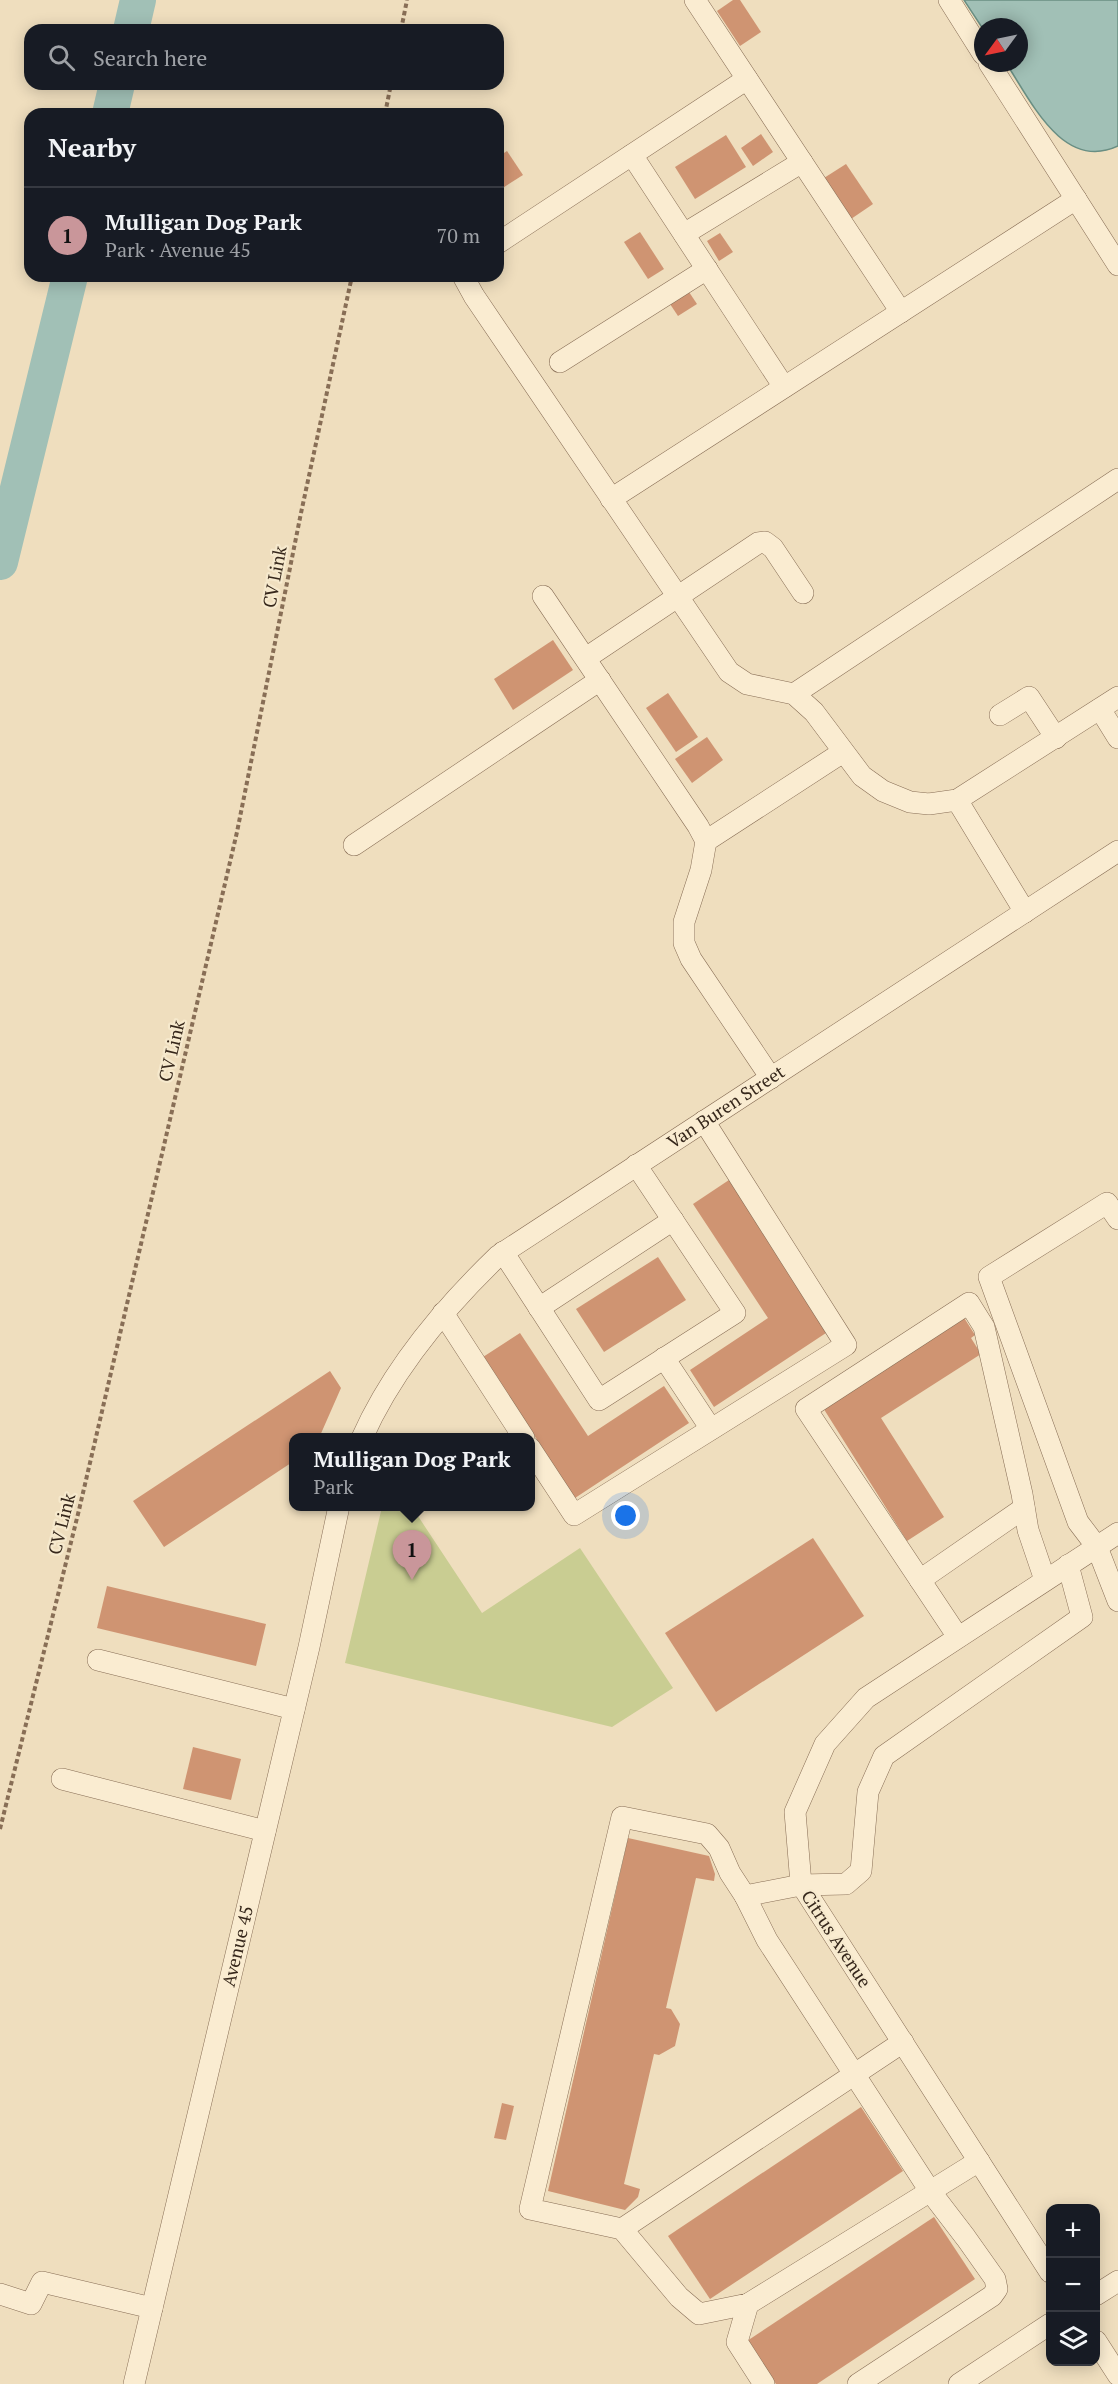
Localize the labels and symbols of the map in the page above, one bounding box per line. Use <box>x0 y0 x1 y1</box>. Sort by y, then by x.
north arrow <box>974 18 1028 72</box>
street label: CV Link <box>256 543 292 610</box>
street label: CV Link <box>152 1017 190 1084</box>
street label: Van Buren Street <box>662 1059 789 1153</box>
street label: CV Link <box>42 1490 80 1557</box>
your location <box>611 1501 640 1530</box>
pin: 1 <box>392 1530 432 1580</box>
street label: Citrus Avenue <box>796 1885 877 1992</box>
street label: Avenue 45 <box>216 1903 258 1989</box>

